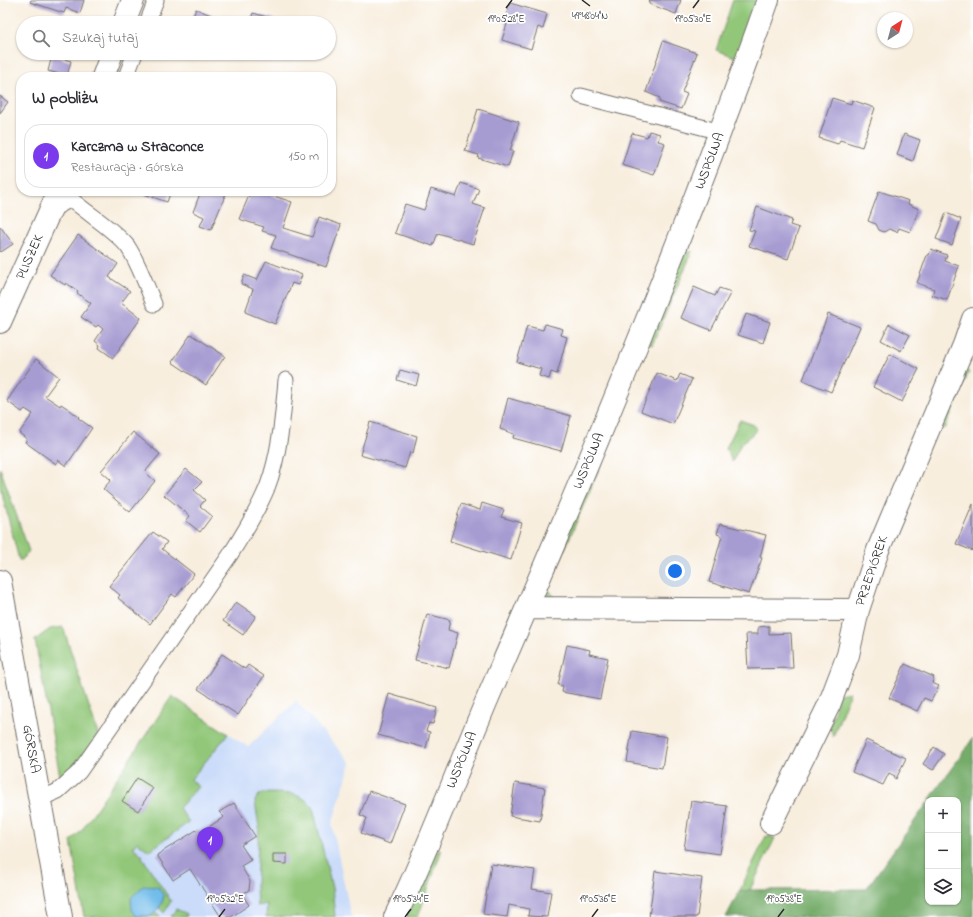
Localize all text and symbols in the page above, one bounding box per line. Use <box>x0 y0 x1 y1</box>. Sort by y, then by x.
text: 49°48'04"N <box>572 9 608 24</box>
text: 19°05'28"E <box>487 12 525 27</box>
text: 19°05'30"E <box>675 12 711 27</box>
north arrow <box>877 12 913 48</box>
search box <box>16 16 336 60</box>
icon: search <box>30 27 52 49</box>
text: Szukaj tutaj <box>62 27 138 49</box>
text: W pobliżu <box>32 86 98 111</box>
street label: WSPÓLNA <box>690 129 730 193</box>
text: Karczma w Straconce <box>71 136 204 158</box>
text: 1 <box>44 147 48 166</box>
text: 150 m <box>288 147 319 166</box>
text: Restauracja · Górska <box>71 158 183 177</box>
street label: PLISZEK <box>11 231 49 283</box>
street label: WSPÓLNA <box>568 429 610 493</box>
street label: PRZEPIÓREK <box>850 533 894 609</box>
your location <box>665 561 685 581</box>
street label: GÓRSKA <box>16 723 46 775</box>
street label: WSPÓLNA <box>441 728 483 792</box>
map controls <box>925 797 961 905</box>
button: + <box>925 797 961 833</box>
pin: 1 <box>197 827 223 860</box>
button: − <box>925 833 961 869</box>
button: layers <box>925 869 961 905</box>
text: 19°05'32"E <box>206 892 244 907</box>
text: 19°05'34"E <box>393 892 429 907</box>
text: 19°05'36"E <box>580 892 616 907</box>
text: 19°05'38"E <box>766 892 802 907</box>

